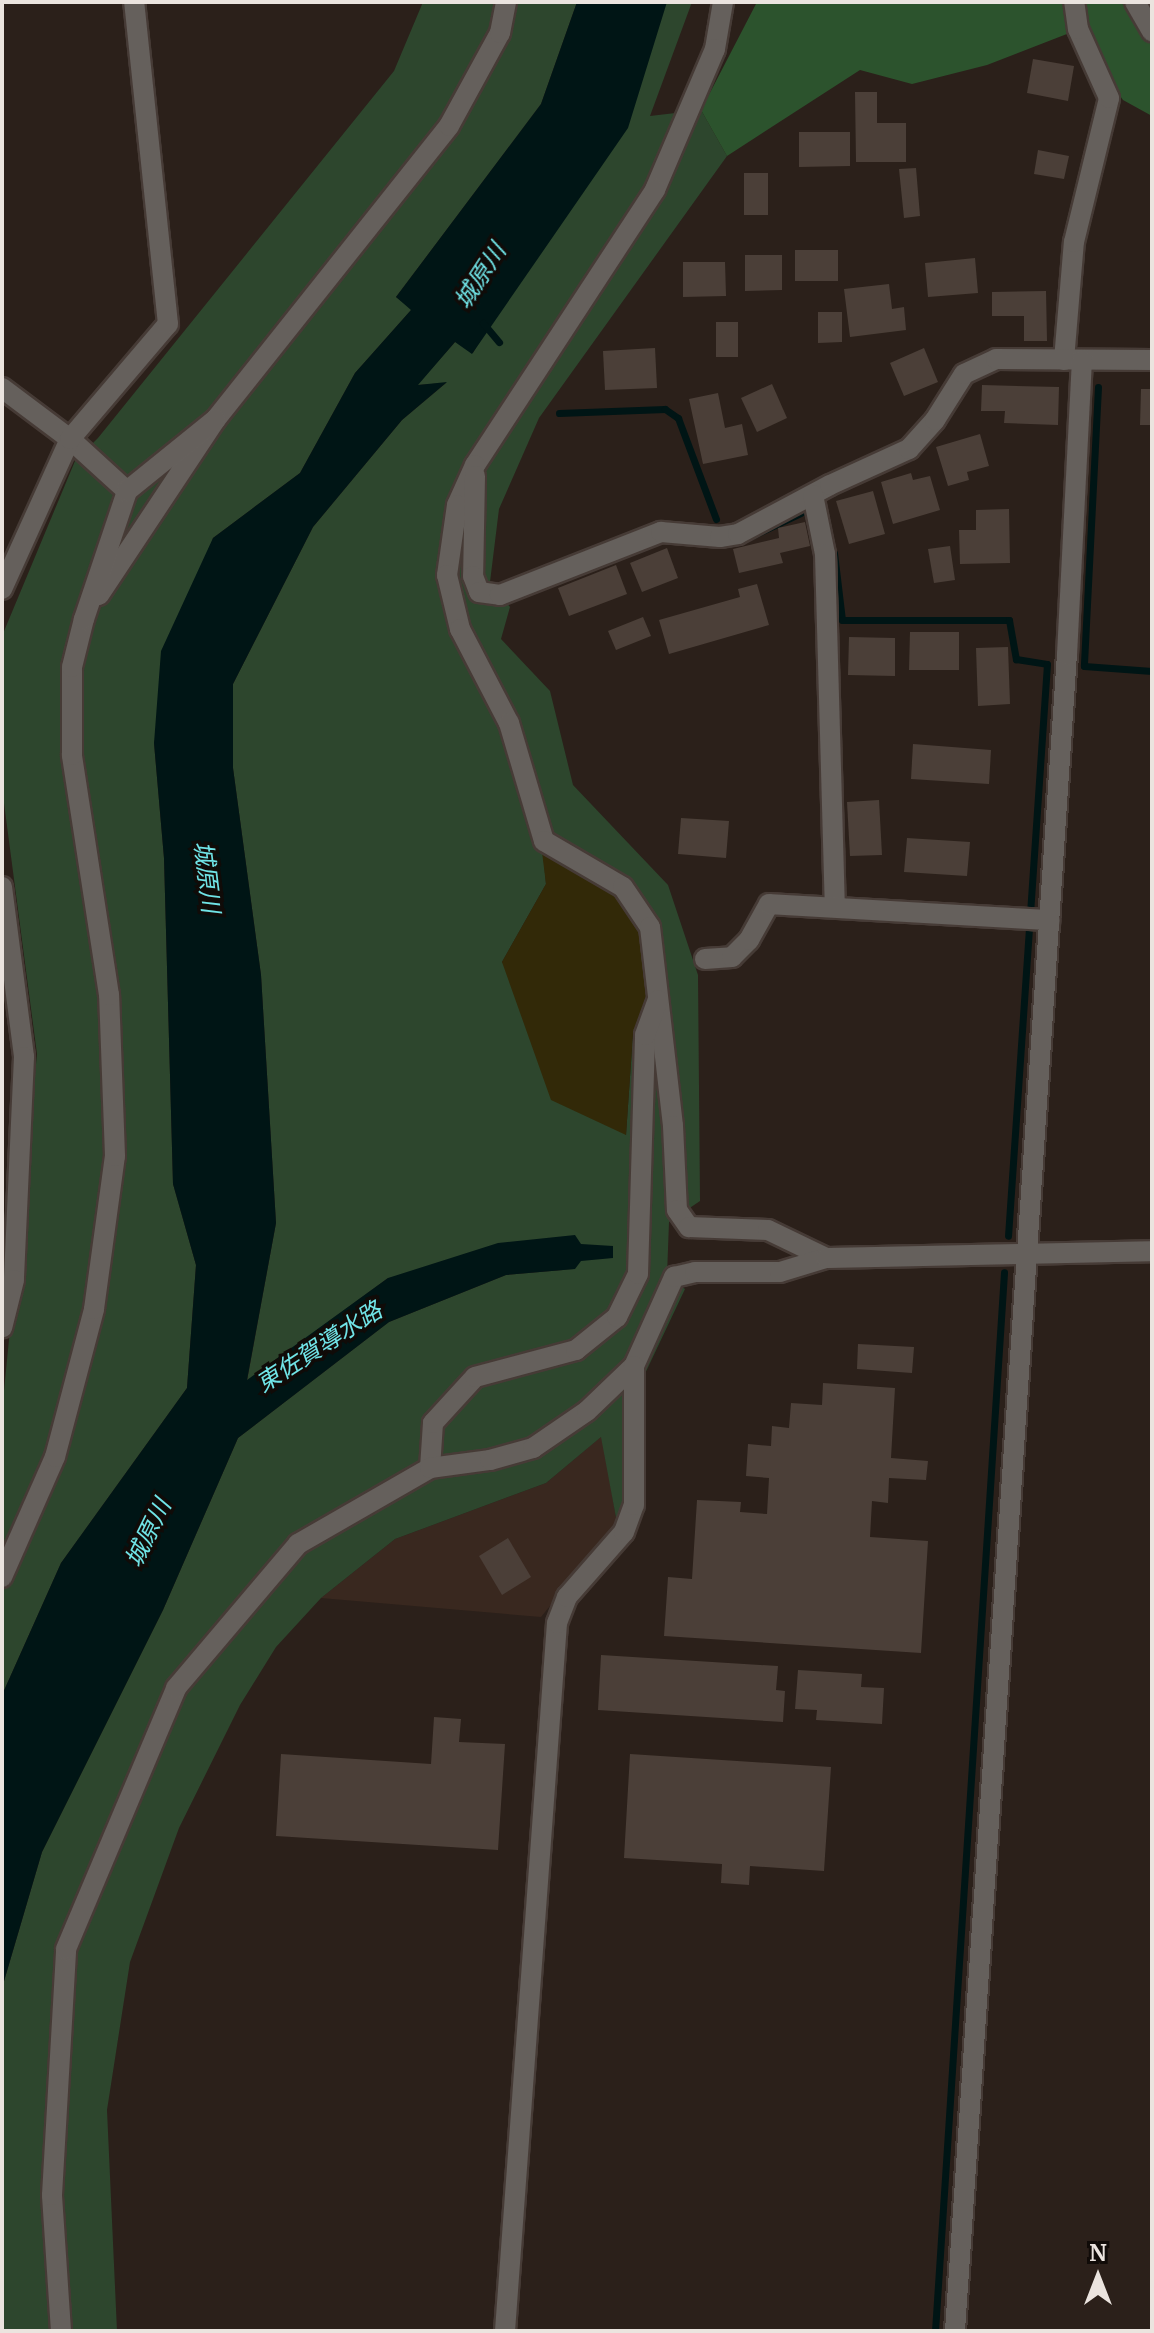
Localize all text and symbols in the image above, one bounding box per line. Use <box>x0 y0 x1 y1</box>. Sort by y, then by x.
water label: 城原川 <box>448 238 512 314</box>
water label: 城原川 <box>188 840 226 914</box>
water label: 東佐賀導水路 <box>251 1296 387 1398</box>
water label: 城原川 <box>119 1494 177 1572</box>
north arrow <box>1058 2237 1138 2317</box>
text: N <box>1089 2239 1107 2267</box>

